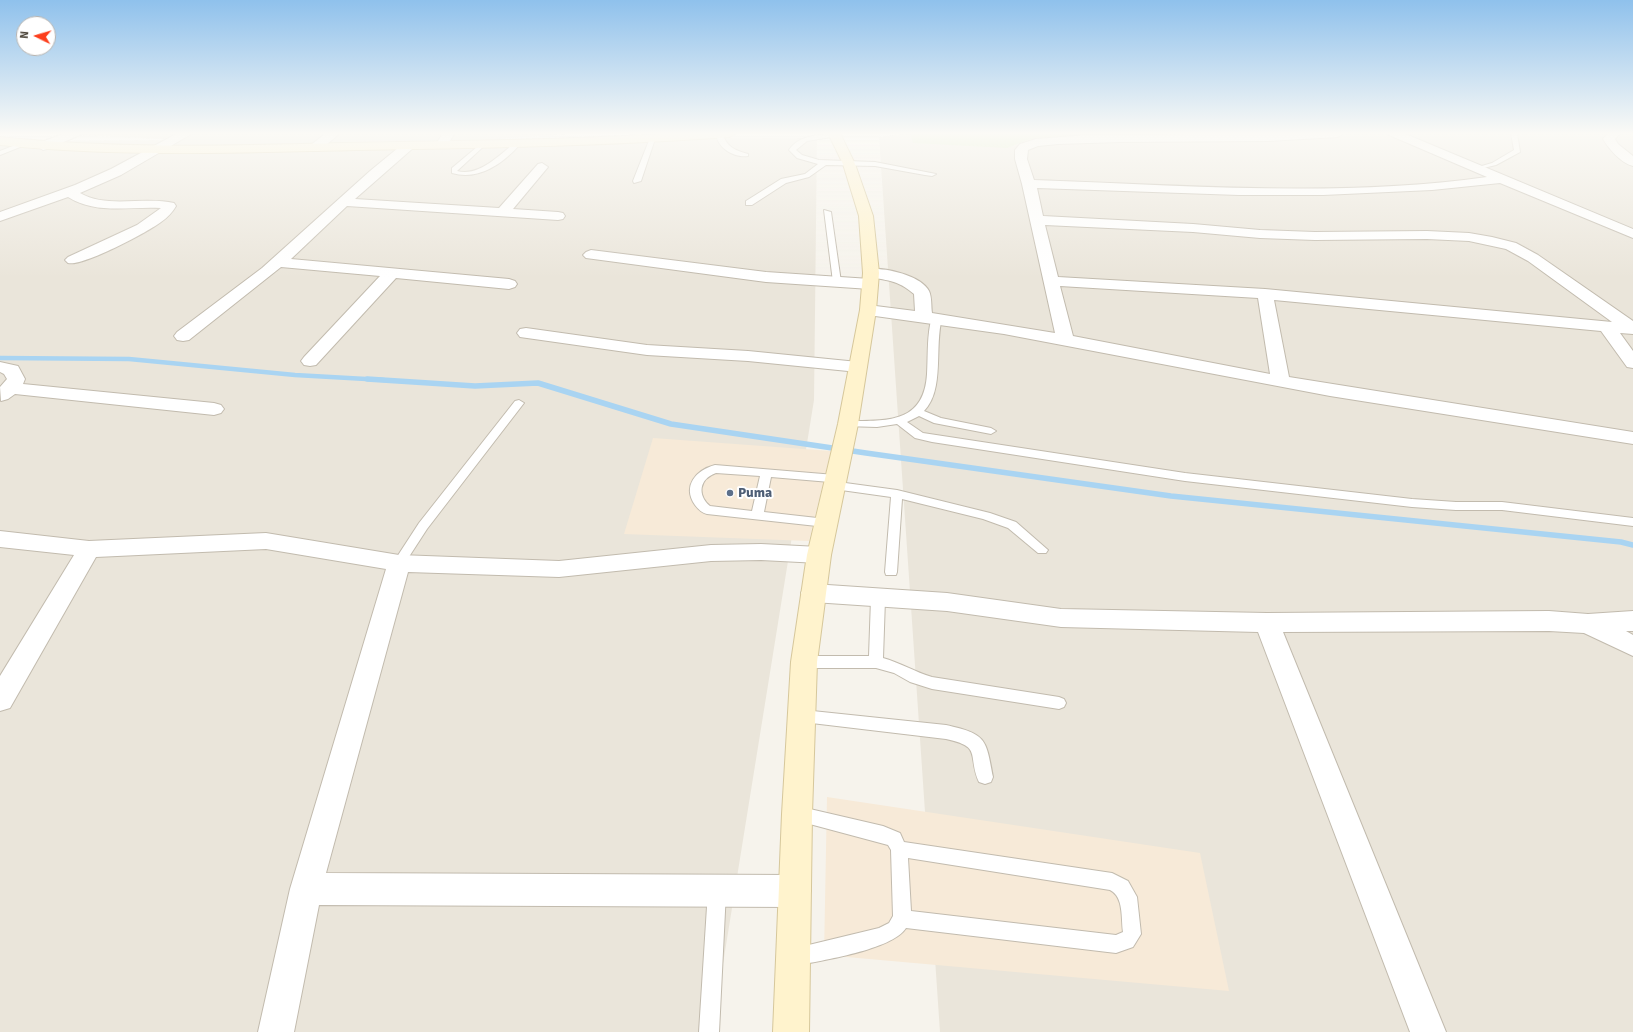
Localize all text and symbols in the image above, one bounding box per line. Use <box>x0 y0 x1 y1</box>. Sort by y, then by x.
north arrow <box>16 16 56 56</box>
text: N <box>18 31 31 39</box>
place label: Puma <box>738 485 772 501</box>
marker: Puma <box>725 488 735 498</box>

